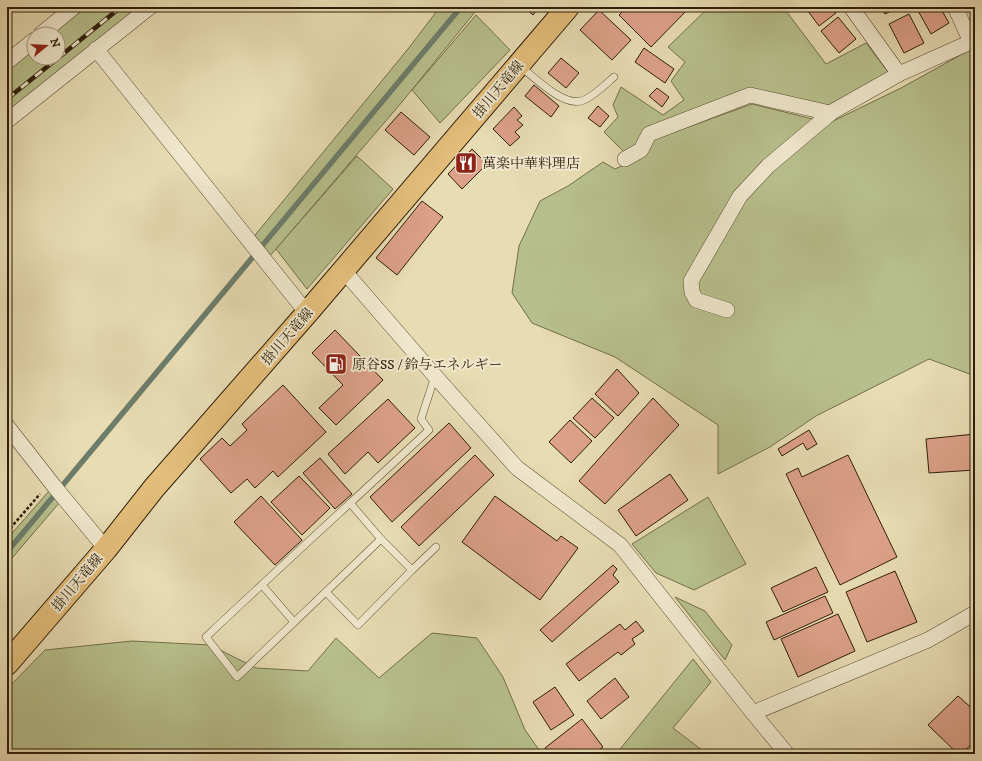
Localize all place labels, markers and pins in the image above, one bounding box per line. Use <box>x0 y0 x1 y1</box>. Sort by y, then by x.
restaurant icon: 萬楽中華料理店 <box>453 150 479 176</box>
place label: 萬楽中華料理店 <box>482 155 580 173</box>
fuel station icon: 原谷SS / 鈴与エネルギー <box>323 351 349 377</box>
place label: 原谷SS / 鈴与エネルギー <box>352 356 503 374</box>

